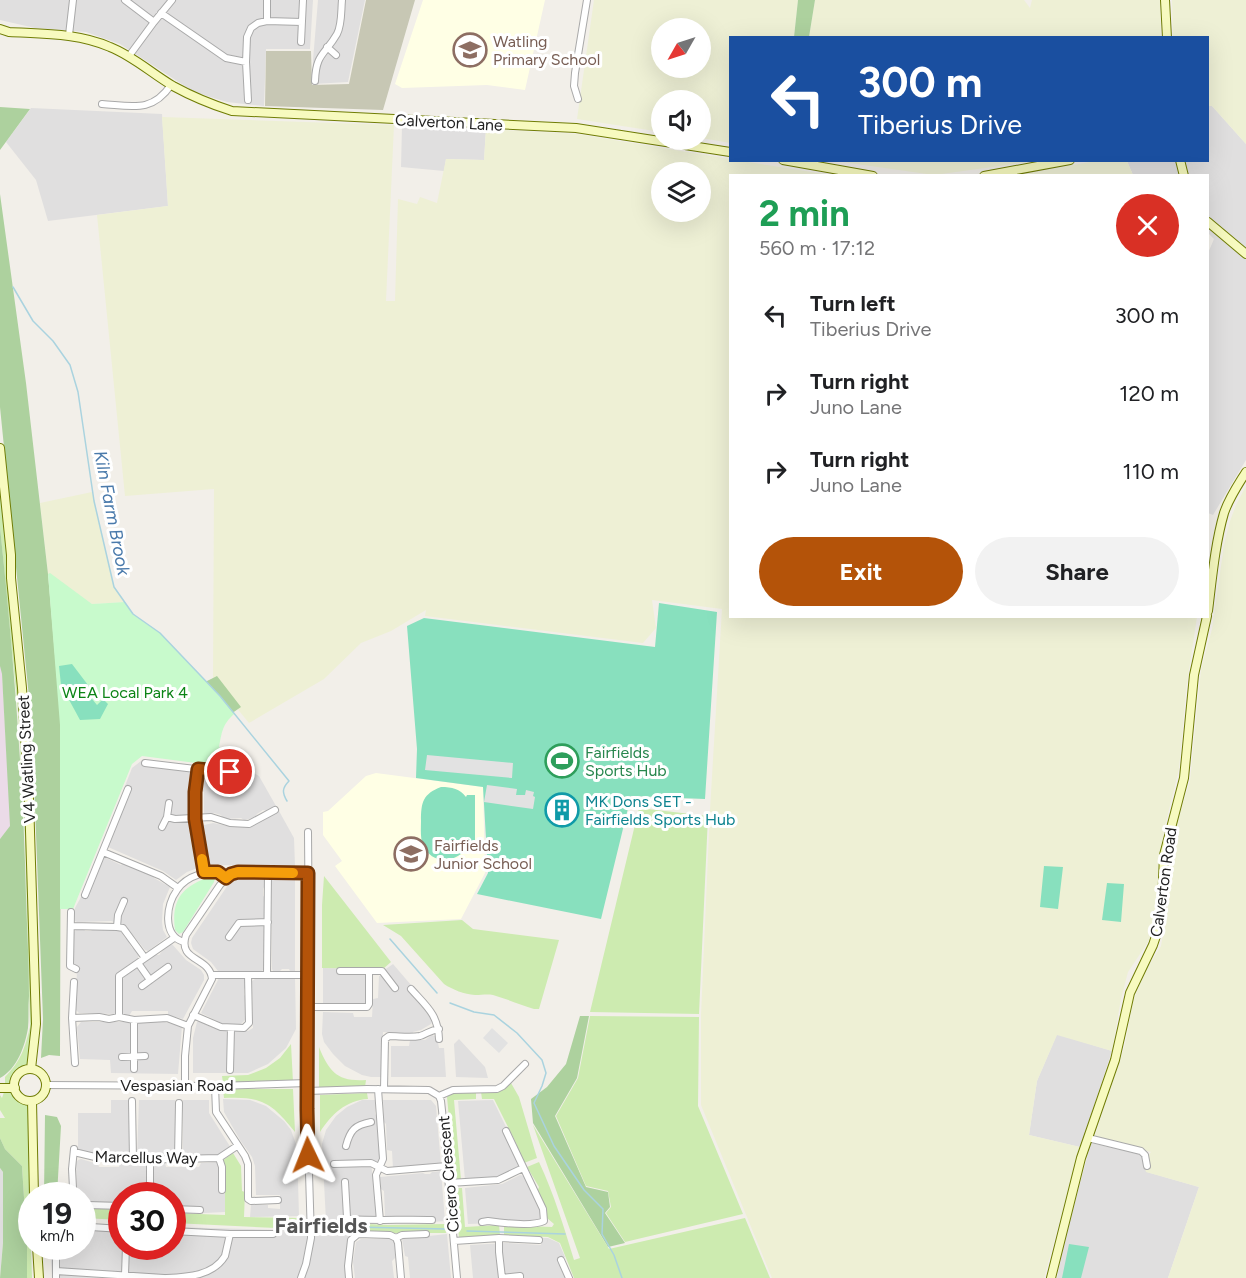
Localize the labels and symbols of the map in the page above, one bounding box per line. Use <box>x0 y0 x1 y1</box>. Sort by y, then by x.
north arrow <box>651 18 711 78</box>
school or university icon: Watling Primary School <box>452 32 488 68</box>
place label: Watling Primary School <box>493 32 600 69</box>
street label: Calverton Lane <box>395 110 504 135</box>
water label: Kiln Farm Brook <box>89 449 135 578</box>
park label: WEA Local Park 4 <box>62 683 188 702</box>
street label: V4 Watling Street <box>14 694 39 823</box>
sports icon: Fairfields Sports Hub <box>544 743 580 779</box>
place label: Fairfields Sports Hub <box>585 743 667 780</box>
pin <box>204 746 255 797</box>
building icon: MK Dons SET - Fairfields Sports Hub <box>544 792 580 828</box>
place label: MK Dons SET - Fairfields Sports Hub <box>585 792 735 829</box>
street label: Calverton Road <box>1146 826 1181 938</box>
school or university icon: Fairfields Junior School <box>393 836 429 872</box>
place label: Fairfields Junior School <box>434 836 532 873</box>
street label: Vespasian Road <box>120 1076 234 1095</box>
street label: Cicero Crescent <box>434 1115 463 1233</box>
position arrow <box>276 1123 340 1187</box>
street label: Marcellus Way <box>94 1147 198 1168</box>
speed limit sign: 30 <box>108 1182 186 1260</box>
district label: Fairfields <box>274 1212 368 1239</box>

